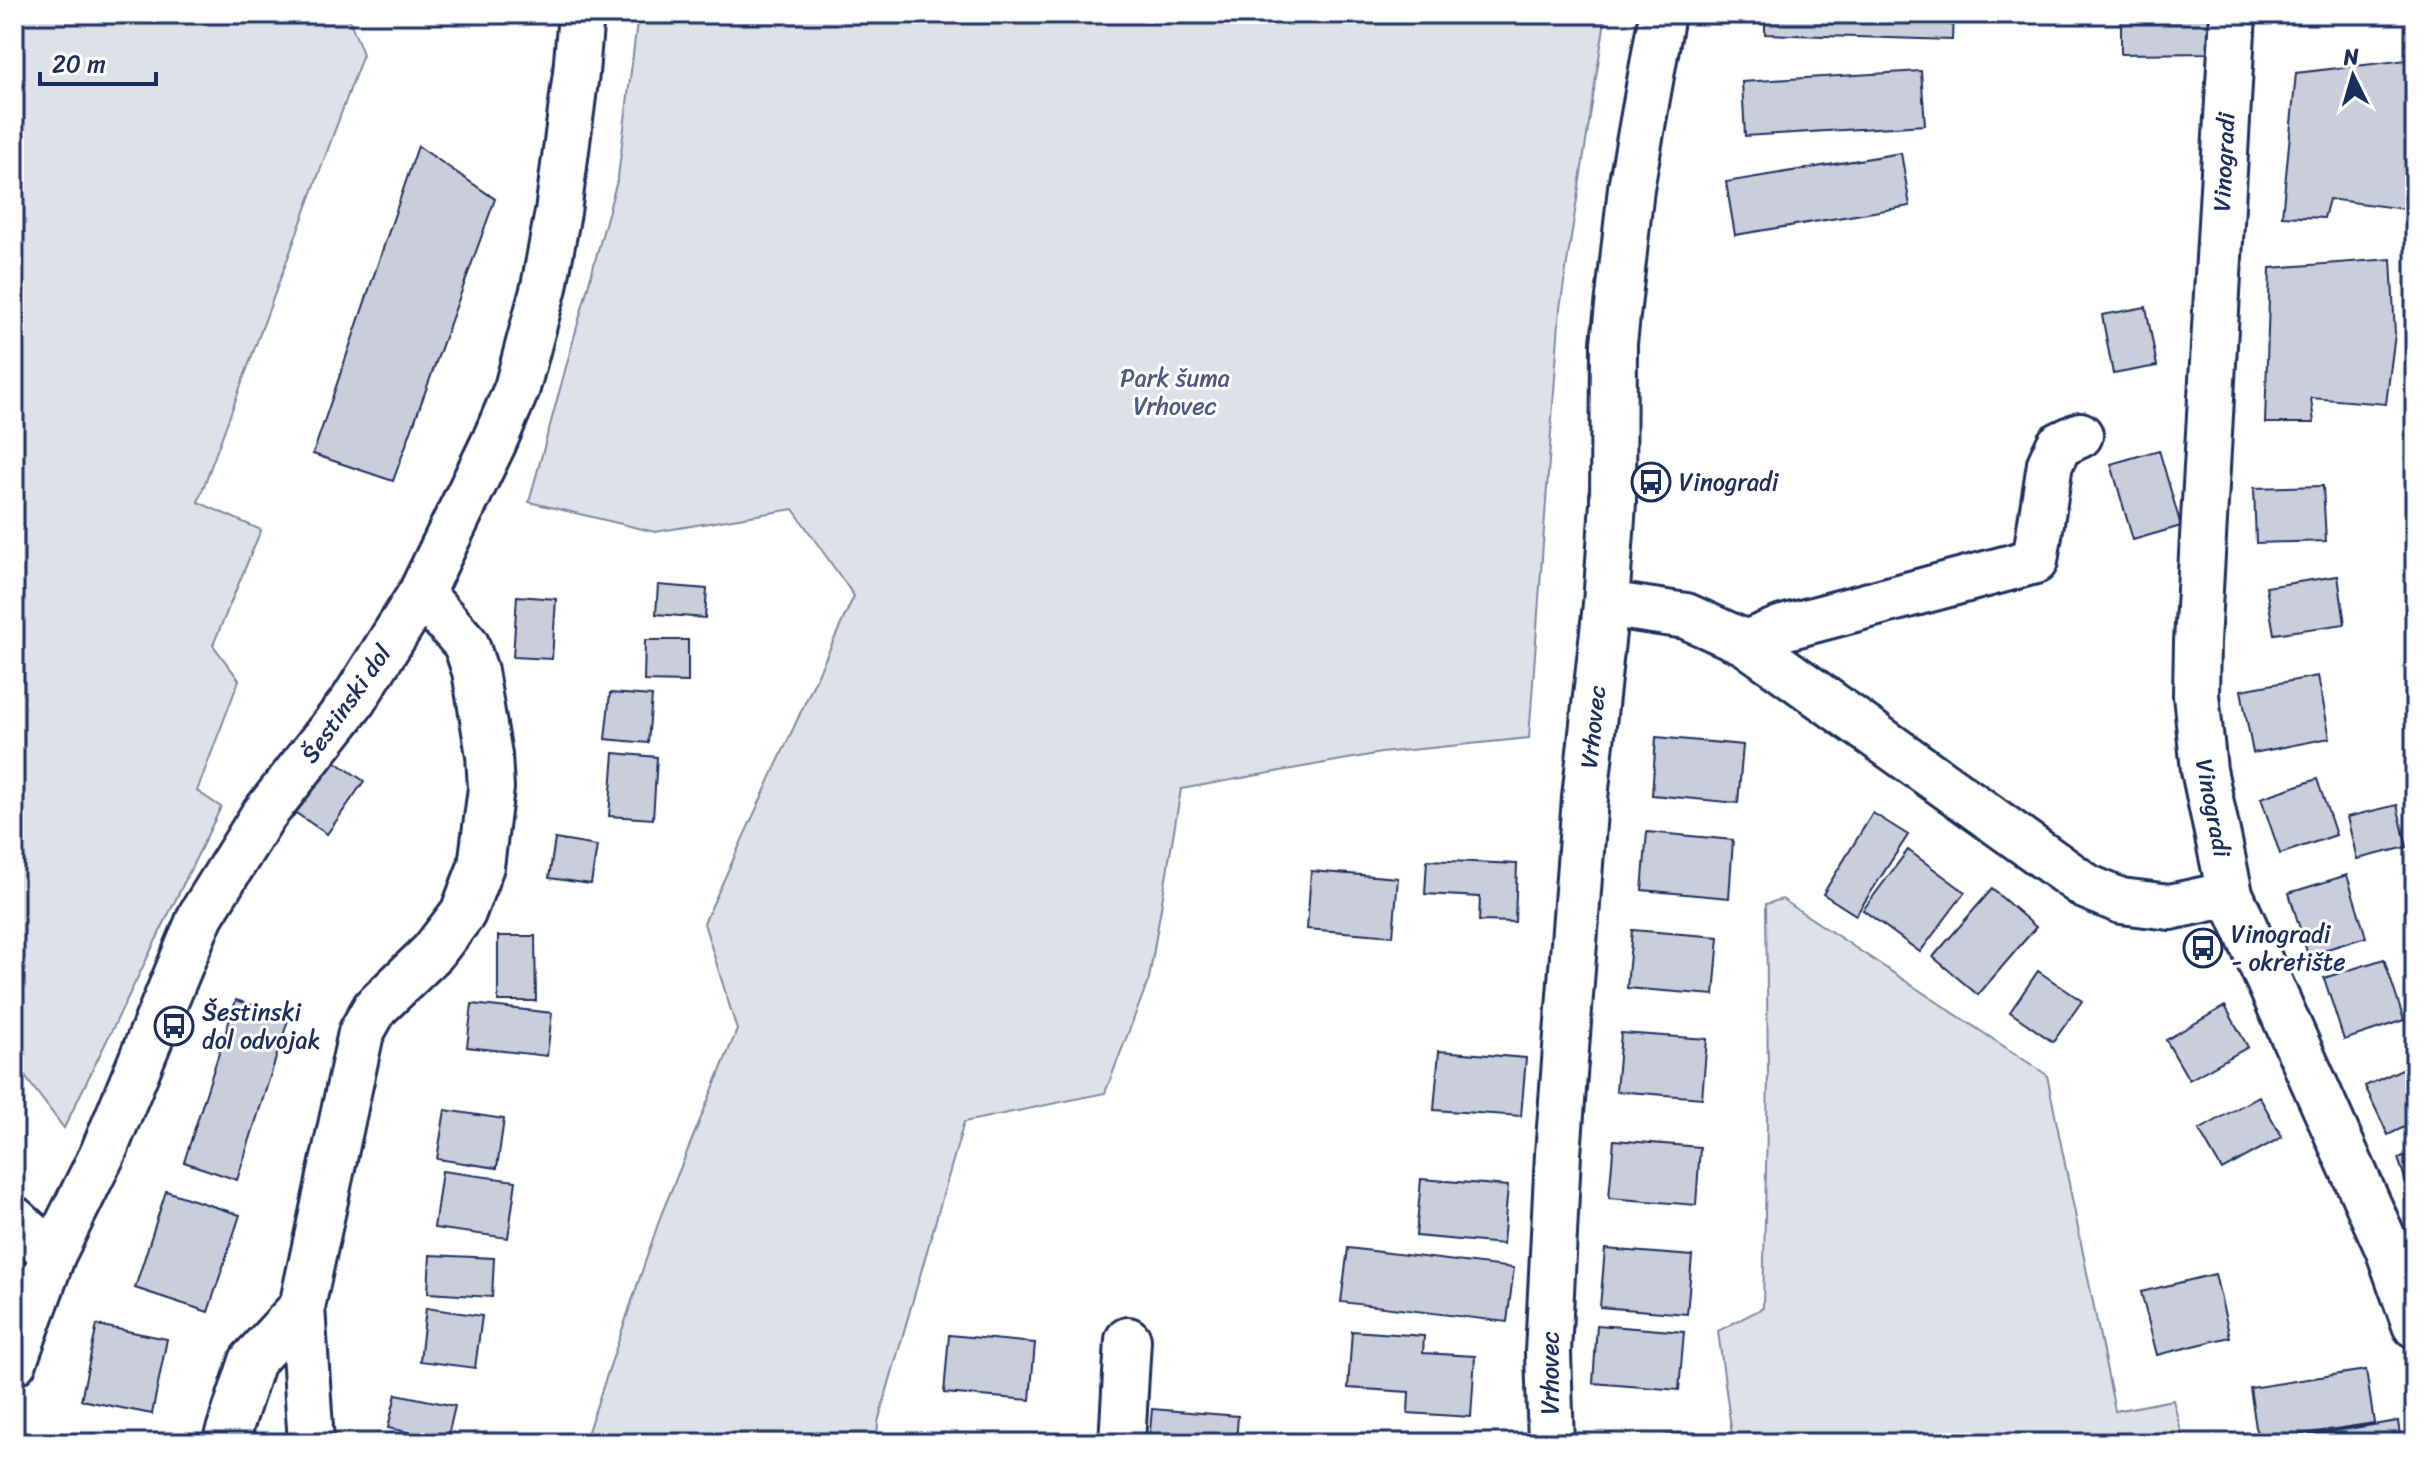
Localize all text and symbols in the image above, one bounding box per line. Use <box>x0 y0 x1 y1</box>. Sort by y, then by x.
scale bar <box>40 36 156 86</box>
north arrow <box>2313 36 2393 116</box>
text: N <box>2341 36 2361 77</box>
text: 20 m <box>52 43 106 85</box>
street label: Vinogradi <box>2200 110 2248 213</box>
park label: Park šuma Vrhovec <box>1120 357 1230 427</box>
bus stop icon: Vinogradi <box>1630 461 1672 503</box>
place label: Vinogradi <box>1679 461 1780 503</box>
street label: Šestinski dol <box>290 635 403 772</box>
street label: Vrhovec <box>1568 684 1618 770</box>
street label: Vinogradi <box>2183 755 2243 862</box>
place label: Vinogradi - okretište <box>2231 913 2346 983</box>
bus stop icon: Vinogradi - okretište <box>2182 927 2224 969</box>
place label: Šestinski dol odvojak <box>202 991 320 1061</box>
bus stop icon: Šestinski dol odvojak <box>153 1005 195 1047</box>
street label: Vrhovec <box>1529 1332 1571 1414</box>

